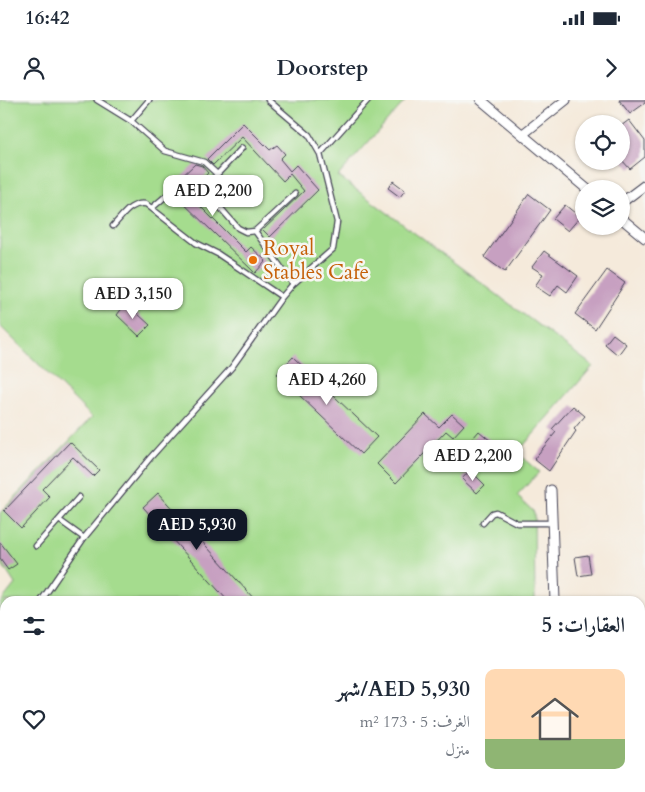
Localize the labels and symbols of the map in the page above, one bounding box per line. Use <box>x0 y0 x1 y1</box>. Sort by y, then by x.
pin: AED 2,200 <box>156 174 270 217</box>
place label: Royal Stables Cafe <box>263 234 369 287</box>
marker: Royal Stables Cafe <box>247 254 259 266</box>
pin: AED 3,150 <box>76 278 190 320</box>
pin: AED 4,260 <box>270 364 384 406</box>
pin: AED 2,200 <box>416 440 530 482</box>
pin: AED 5,930 <box>140 508 254 551</box>

